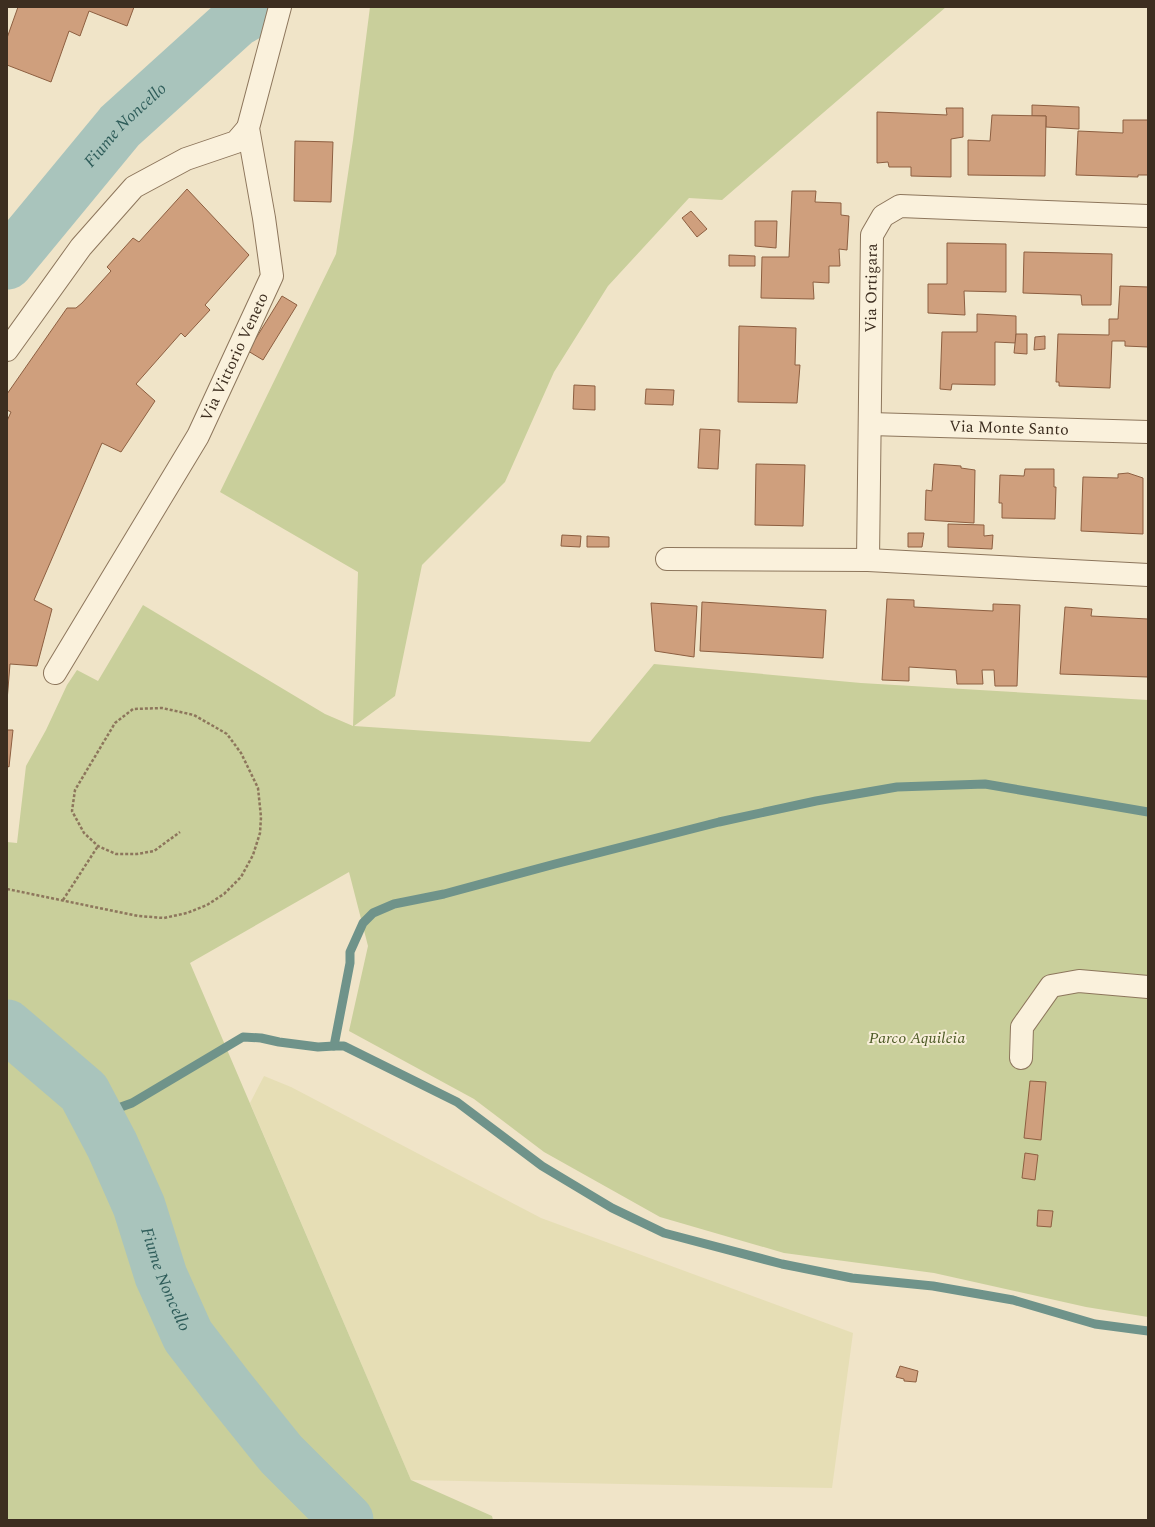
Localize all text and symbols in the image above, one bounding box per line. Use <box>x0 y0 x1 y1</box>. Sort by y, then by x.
water label: Fiume Noncello <box>78 76 173 173</box>
street label: Via Ortigara <box>859 243 884 333</box>
street label: Via Vittorio Veneto <box>194 288 275 425</box>
street label: Via Monte Santo <box>949 414 1069 442</box>
park label: Parco Aquileia <box>869 1026 965 1050</box>
water label: Fiume Noncello <box>133 1224 197 1336</box>

